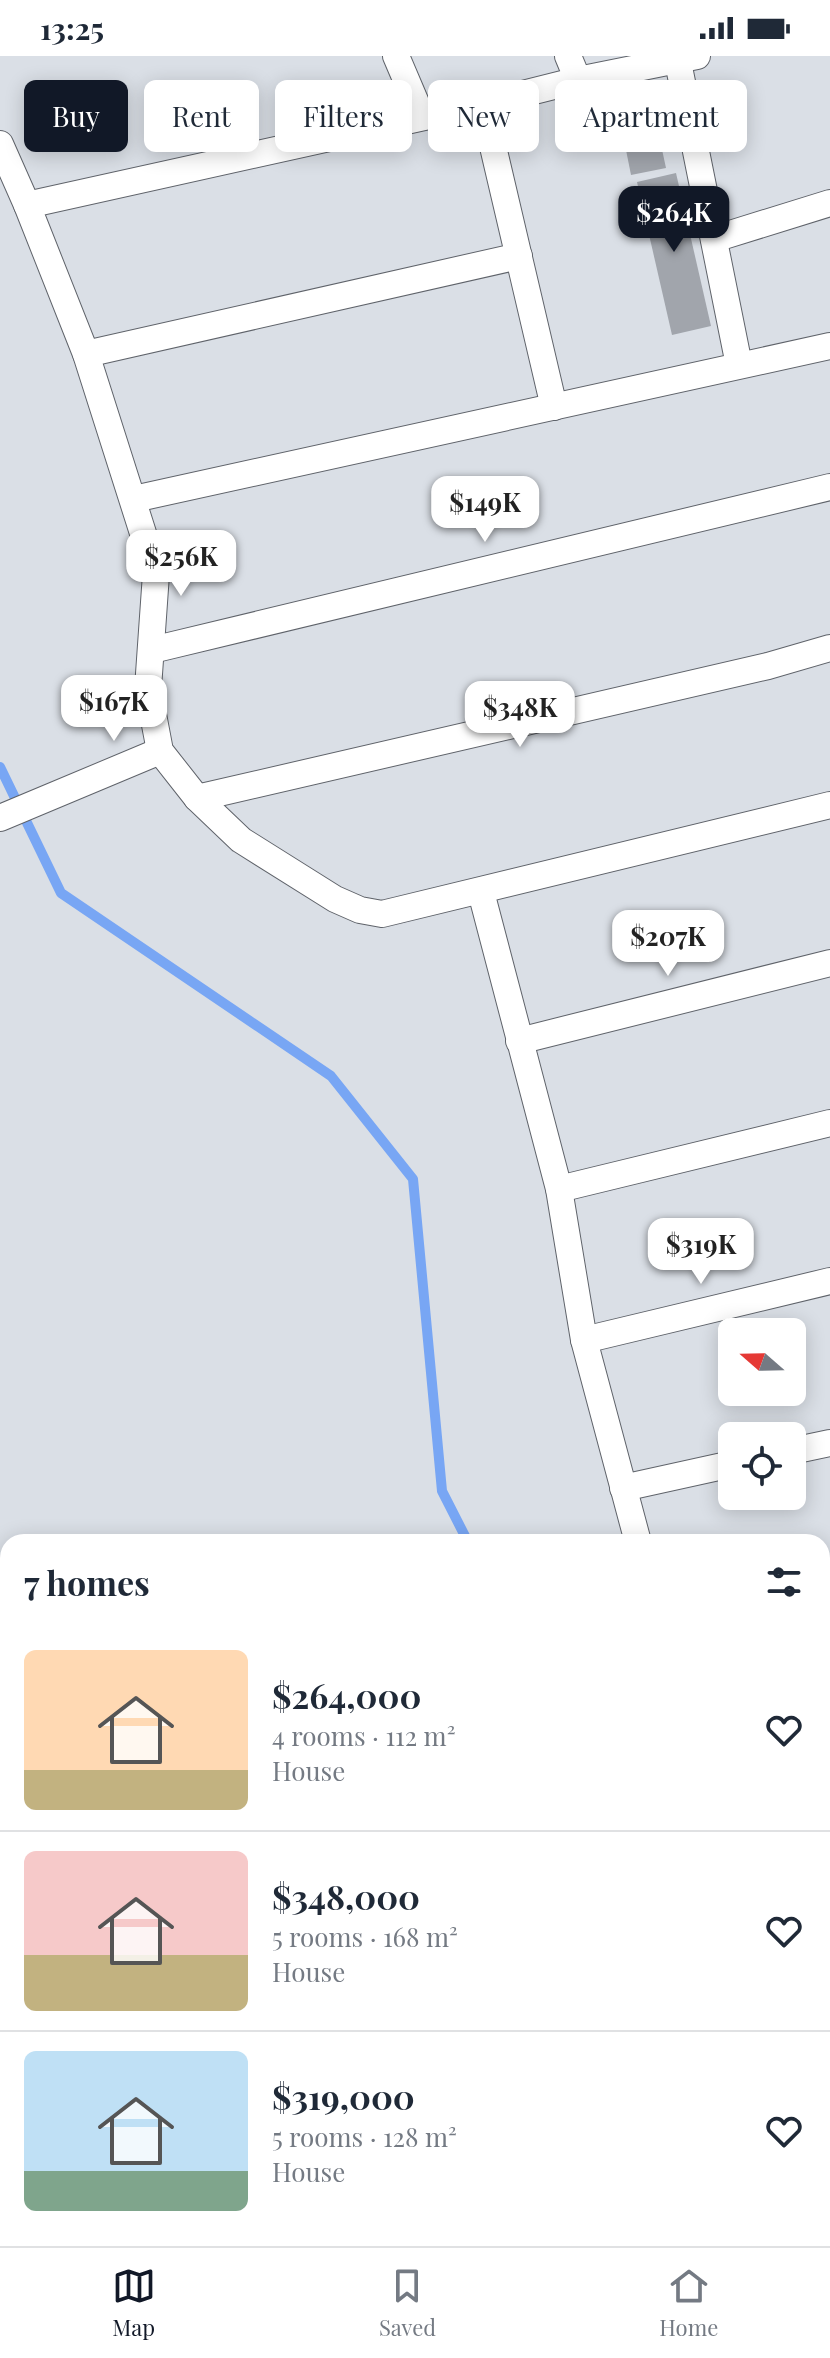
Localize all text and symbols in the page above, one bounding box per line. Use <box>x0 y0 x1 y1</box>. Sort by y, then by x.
text: 13:25 <box>40 8 104 48</box>
chip: Buy <box>24 80 128 152</box>
chip: Rent <box>144 80 259 152</box>
chip: Filters <box>275 80 412 152</box>
chip: New <box>428 80 539 152</box>
chip: Apartment <box>555 80 747 152</box>
pin: $264K <box>618 186 730 254</box>
text: $264K <box>636 194 712 229</box>
pin: $149K <box>429 476 541 544</box>
text: $149K <box>449 484 521 519</box>
pin: $256K <box>125 530 237 598</box>
text: $256K <box>144 538 218 573</box>
pin: $167K <box>58 675 170 743</box>
pin: $348K <box>464 681 576 749</box>
text: $167K <box>79 683 149 718</box>
text: $348K <box>483 689 557 724</box>
pin: $207K <box>612 910 724 978</box>
text: $207K <box>630 918 706 953</box>
pin: $319K <box>645 1218 757 1286</box>
text: $319K <box>666 1226 736 1261</box>
north arrow <box>718 1318 806 1406</box>
map controls <box>718 1318 806 1510</box>
button: locate <box>718 1422 806 1510</box>
text: 7 homes <box>24 1559 150 1605</box>
icon: filters <box>762 1560 806 1604</box>
text: $264,000 <box>272 1672 421 1718</box>
icon: home <box>88 1682 184 1778</box>
icon: heart <box>762 1708 806 1752</box>
text: 4 rooms · 112 m² <box>272 1718 455 1753</box>
text: House <box>272 1753 345 1788</box>
text: $348,000 <box>272 1873 420 1919</box>
icon: home <box>88 1883 184 1979</box>
icon: heart <box>762 1909 806 1953</box>
text: 5 rooms · 168 m² <box>272 1919 458 1954</box>
text: House <box>272 1954 345 1989</box>
text: $319,000 <box>272 2073 415 2119</box>
icon: home <box>88 2083 184 2179</box>
icon: heart <box>762 2109 806 2153</box>
text: 5 rooms · 128 m² <box>272 2119 457 2154</box>
text: House <box>272 2154 345 2189</box>
tab: Map <box>112 2264 156 2342</box>
tab: Saved <box>379 2264 436 2342</box>
tab: Home <box>659 2264 718 2342</box>

